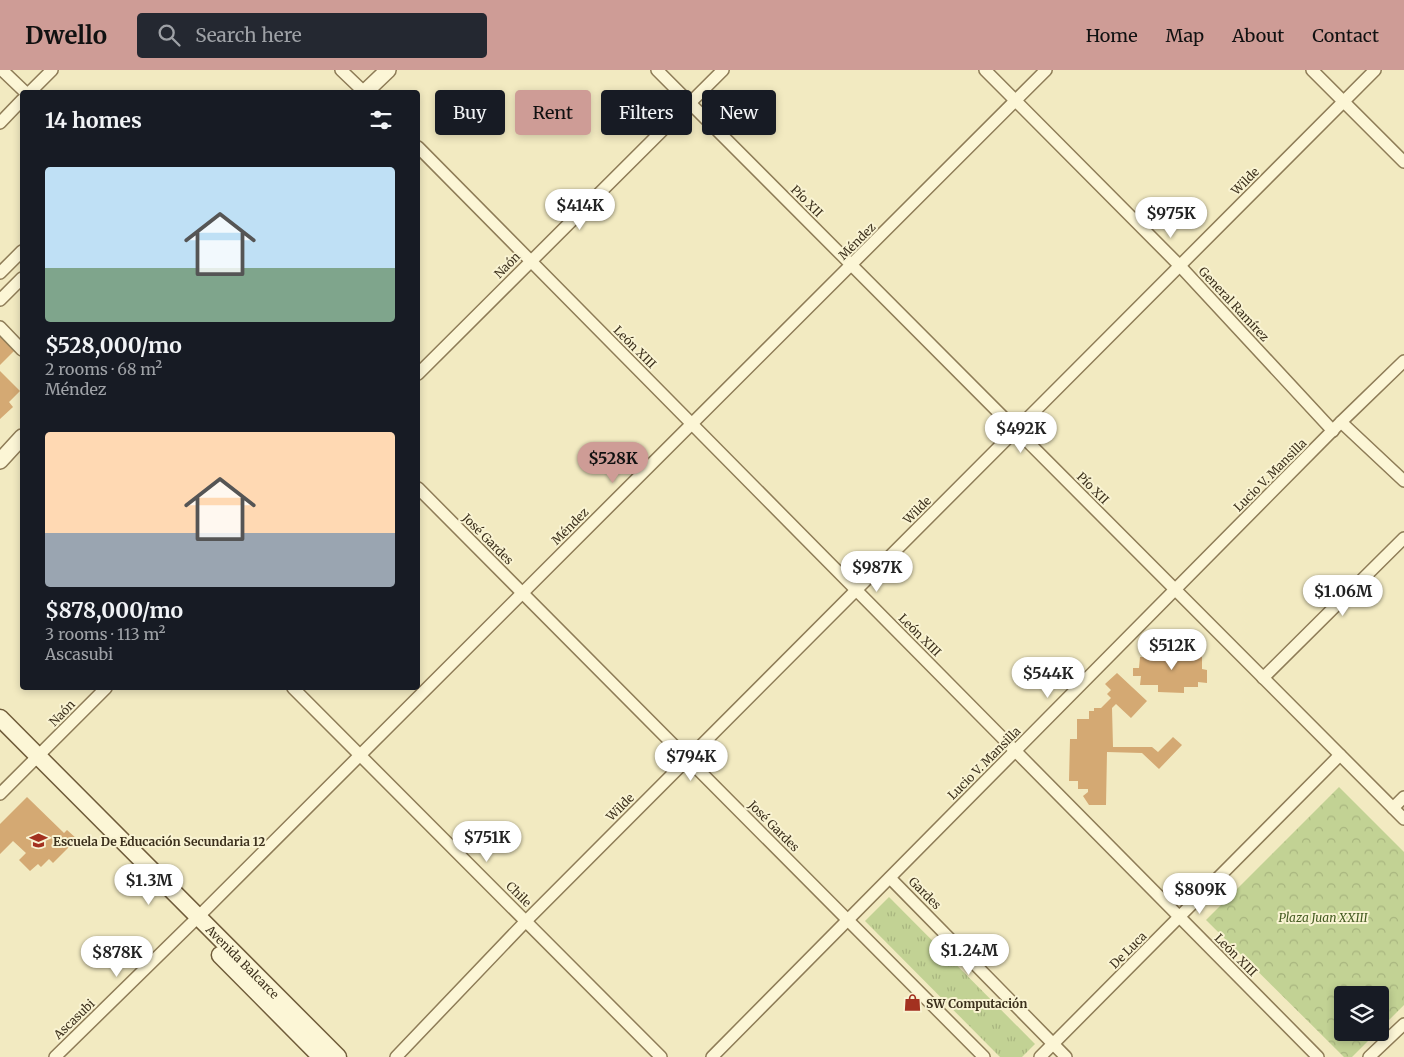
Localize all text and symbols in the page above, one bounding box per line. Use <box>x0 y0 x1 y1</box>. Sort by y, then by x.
search box <box>137 13 487 58</box>
text: Dwello <box>25 20 107 51</box>
icon: search <box>155 21 183 49</box>
text: Search here <box>195 23 302 47</box>
text: Home <box>1086 24 1138 47</box>
text: Map <box>1166 24 1204 47</box>
text: About <box>1232 24 1284 47</box>
text: Contact <box>1312 24 1379 47</box>
chip: Buy <box>435 90 505 135</box>
chip: Rent <box>515 90 591 135</box>
chip: Filters <box>601 90 692 135</box>
chip: New <box>702 90 776 135</box>
icon: filters <box>367 106 395 134</box>
text: 14 homes <box>45 107 142 134</box>
street label: Wilde <box>1227 164 1262 199</box>
street label: Pío XII <box>788 182 826 220</box>
pin: $414K <box>545 189 615 231</box>
text: $414K <box>556 195 604 215</box>
pin: $975K <box>1136 196 1206 239</box>
icon: home <box>175 199 265 289</box>
text: $975K <box>1146 203 1196 223</box>
street label: Méndez <box>835 219 879 263</box>
street label: Naón <box>491 249 523 281</box>
street label: General Ramírez <box>1196 264 1273 345</box>
street label: León XIII <box>611 323 659 371</box>
text: $528,000/mo <box>45 332 182 359</box>
text: 2 rooms · 68 m² <box>45 359 162 379</box>
text: Méndez <box>45 379 107 399</box>
pin: $492K <box>986 412 1056 454</box>
text: $492K <box>996 418 1046 438</box>
street label: Lucio V. Mansilla <box>1231 435 1310 514</box>
pin: $528K <box>578 442 648 484</box>
text: $528K <box>588 448 638 468</box>
icon: home <box>175 464 265 554</box>
street label: Pío XII <box>1074 469 1112 507</box>
street label: Wilde <box>899 493 934 528</box>
street label: Méndez <box>548 504 592 548</box>
street label: José Gardes <box>459 510 517 568</box>
pin: $987K <box>842 550 912 593</box>
text: $987K <box>852 557 902 577</box>
pin: $1.06M <box>1302 574 1384 617</box>
text: $1.06M <box>1314 581 1372 601</box>
text: $878,000/mo <box>45 597 183 624</box>
street label: León XIII <box>896 611 944 659</box>
text: 3 rooms · 113 m² <box>45 624 165 644</box>
pin: $512K <box>1137 628 1207 671</box>
text: $512K <box>1149 635 1195 655</box>
text: Ascasubi <box>45 644 113 664</box>
pin: $544K <box>1013 656 1083 699</box>
text: $544K <box>1023 663 1073 683</box>
street label: Naón <box>46 697 78 729</box>
street label: Lucio V. Mansilla <box>945 723 1024 802</box>
pin: $794K <box>656 740 726 782</box>
text: $794K <box>666 746 716 766</box>
street label: Wilde <box>602 790 637 825</box>
street label: José Gardes <box>745 797 803 855</box>
pin: $751K <box>452 820 522 863</box>
text: $751K <box>464 827 510 847</box>
school or university icon: Escuela De Educación Secundaria 12 <box>29 831 49 851</box>
place label: Escuela De Educación Secundaria 12 <box>53 834 265 849</box>
pin: $1.3M <box>114 864 184 906</box>
text: $1.3M <box>125 870 173 890</box>
pin: $809K <box>1165 872 1235 915</box>
street label: Gardes <box>906 874 944 912</box>
street label: Chile <box>503 878 535 910</box>
text: $809K <box>1174 879 1226 899</box>
park label: Plaza Juan XXIII <box>1279 910 1368 925</box>
street label: Avenida Balcarce <box>202 921 283 1001</box>
street label: De Luca <box>1107 928 1150 971</box>
street label: León XIII <box>1212 931 1260 979</box>
pin: $1.24M <box>928 934 1010 976</box>
pin: $878K <box>82 936 152 978</box>
text: $1.24M <box>940 940 998 960</box>
text: $878K <box>92 942 142 962</box>
map controls <box>1334 986 1389 1041</box>
button: layers <box>1334 986 1389 1041</box>
shop icon: SW Computación <box>902 993 922 1013</box>
street label: Ascasubi <box>50 996 98 1043</box>
place label: SW Computación <box>926 996 1027 1011</box>

